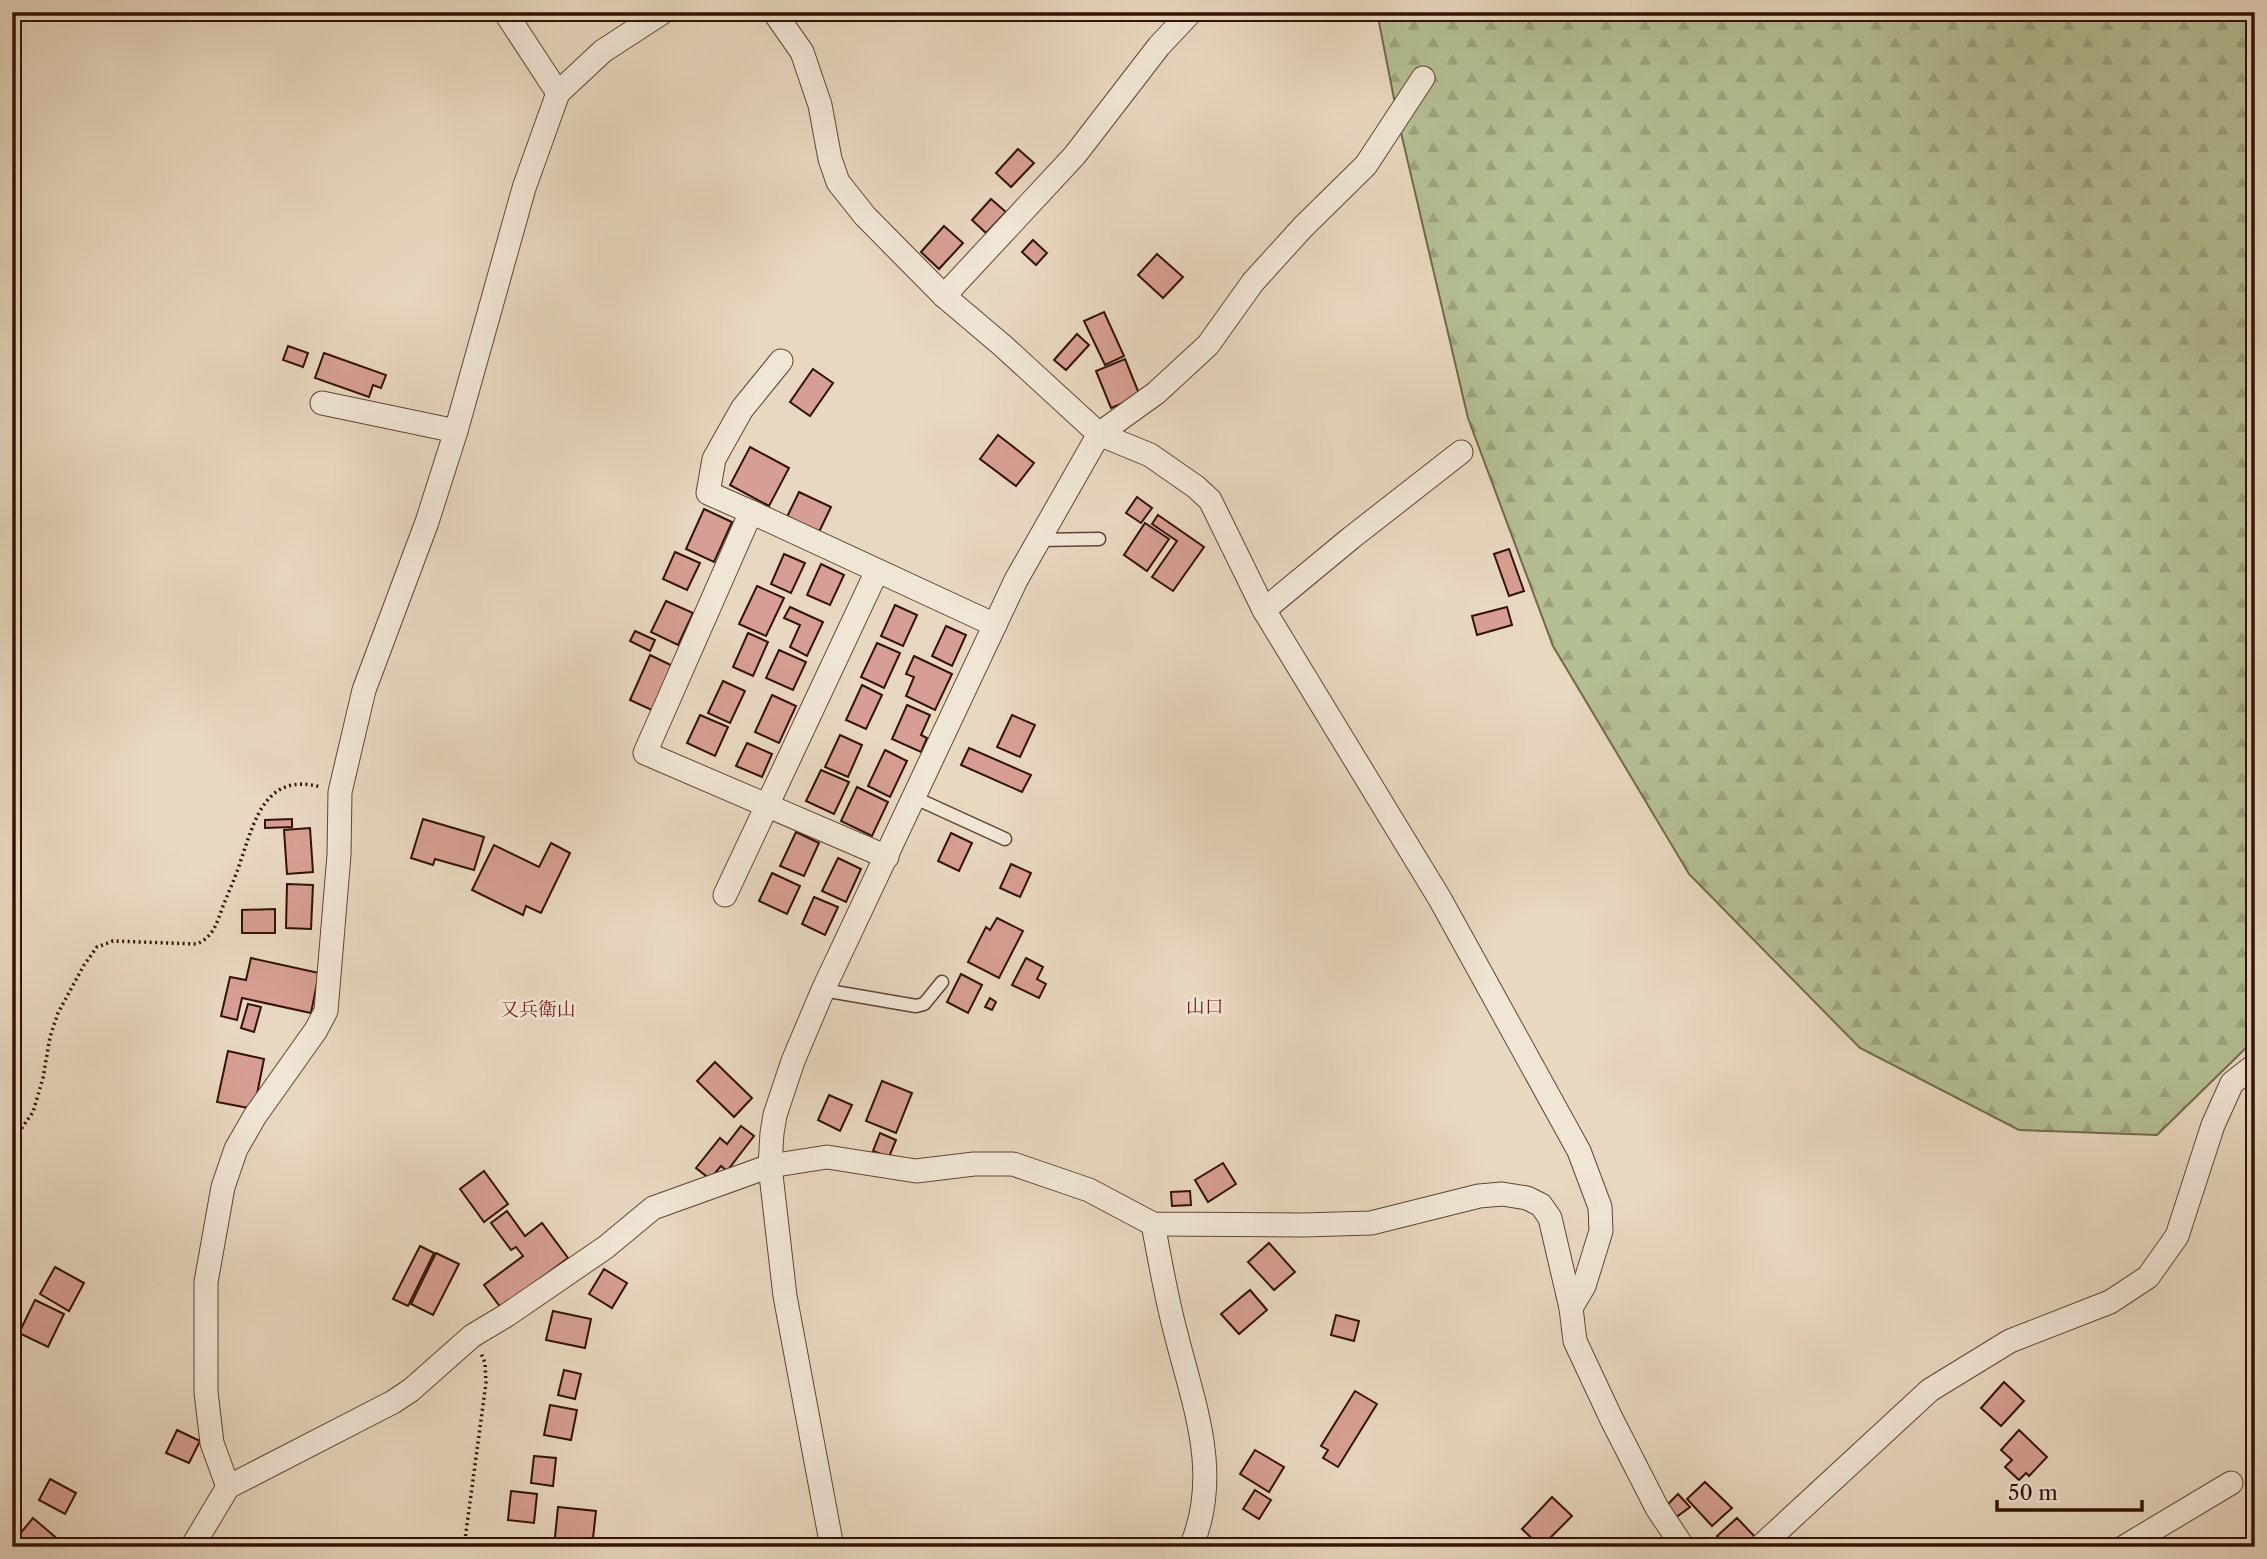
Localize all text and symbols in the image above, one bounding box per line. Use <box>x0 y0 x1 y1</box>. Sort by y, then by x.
district label: 山口 <box>1186 995 1224 1018</box>
district label: 又兵衛山 <box>500 998 576 1021</box>
scale bar <box>1997 1468 2143 1512</box>
text: 50 m <box>2008 1480 2058 1505</box>

